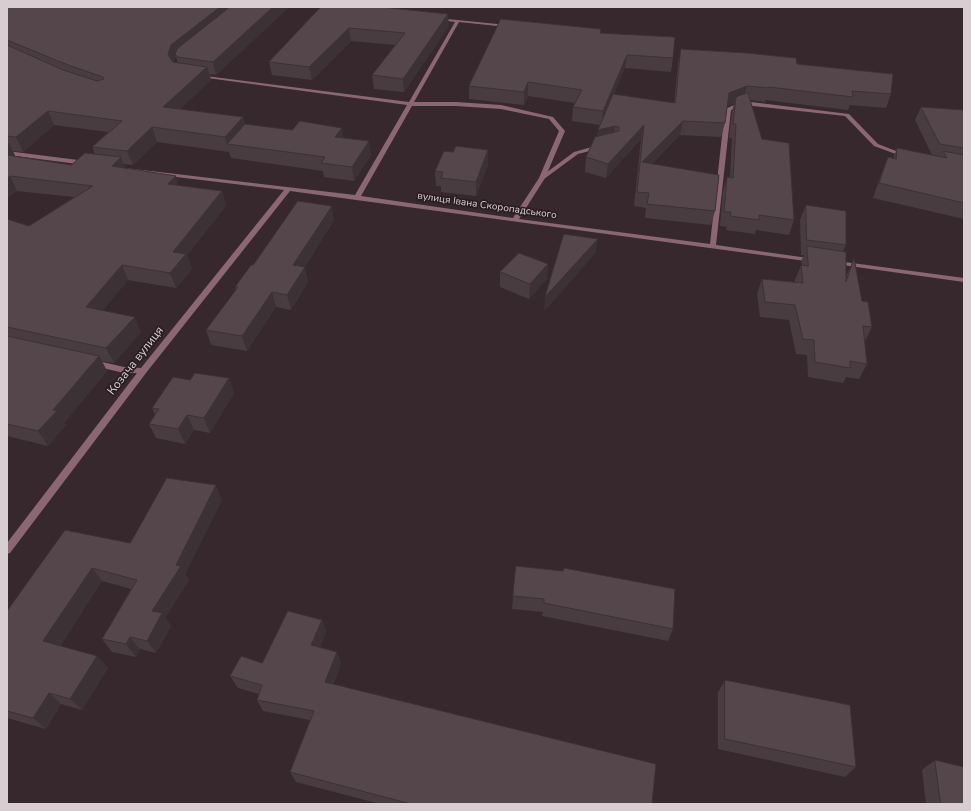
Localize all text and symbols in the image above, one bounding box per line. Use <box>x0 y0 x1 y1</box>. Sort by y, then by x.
street label: вулиця Івана Скоропадського <box>417 190 557 222</box>
street label: Козача вулиця <box>105 324 167 398</box>

